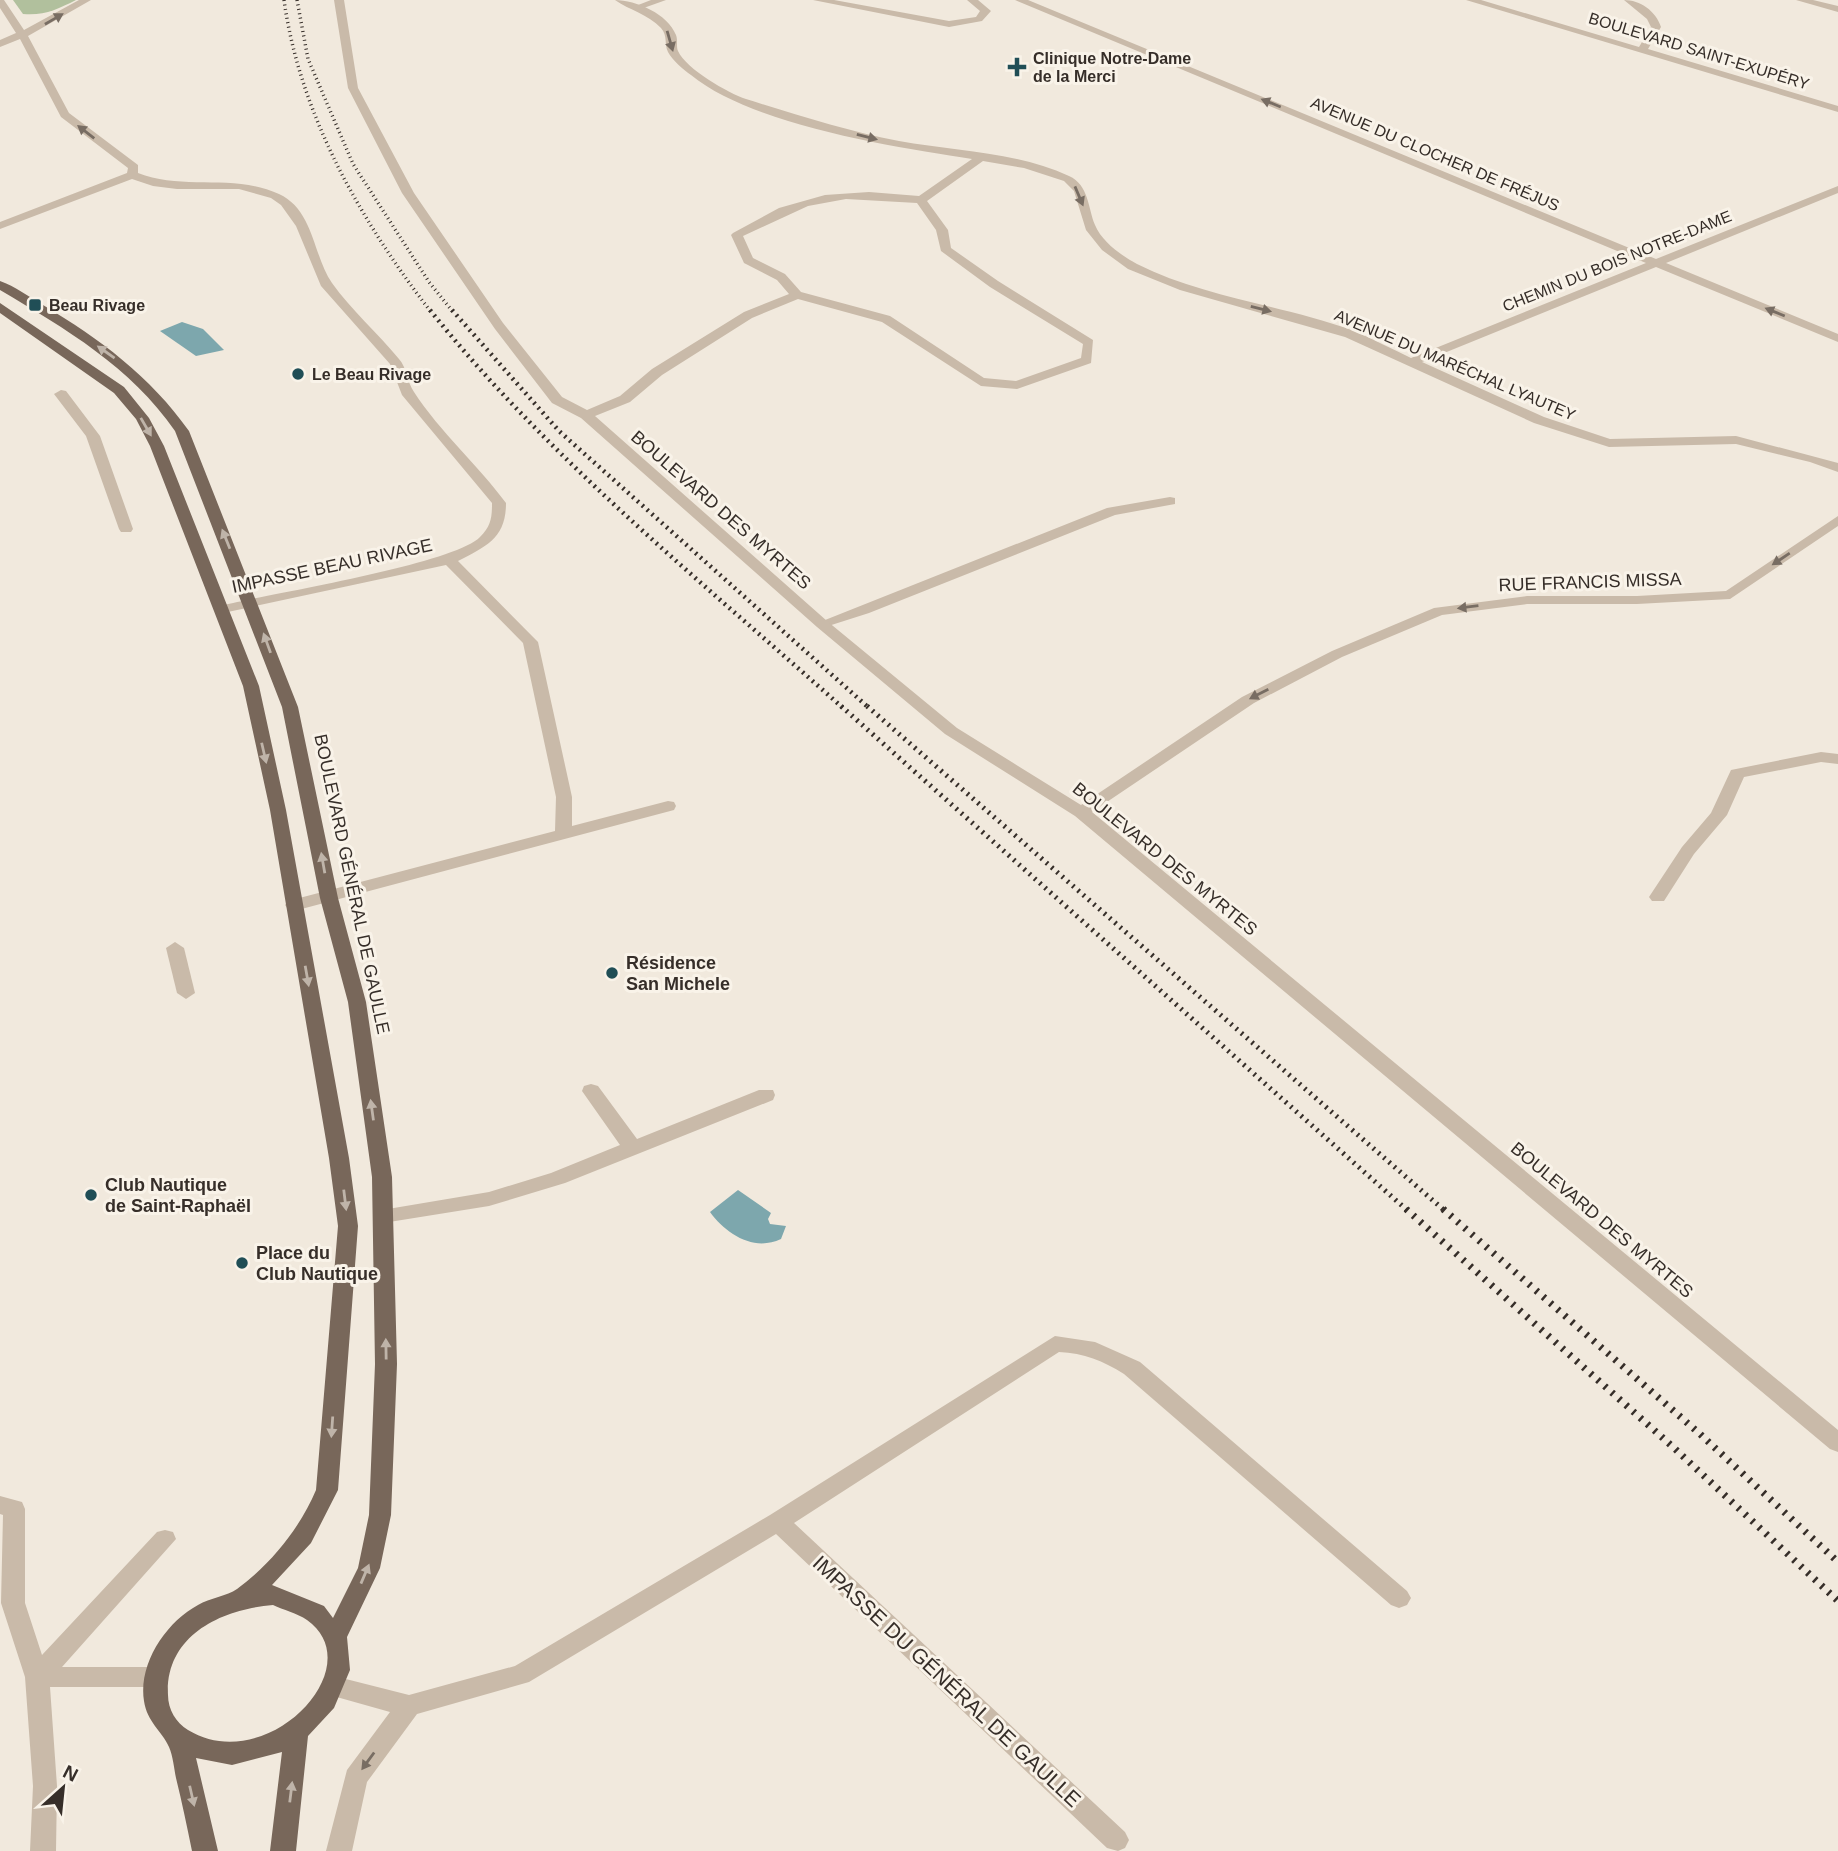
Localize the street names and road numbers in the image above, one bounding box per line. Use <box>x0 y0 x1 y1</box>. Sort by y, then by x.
street label: BOULEVARD SAINT-EXUPÉRY <box>1587 8 1812 93</box>
street label: AVENUE DU CLOCHER DE FRÉJUS <box>1308 93 1562 214</box>
street label: CHEMIN DU BOIS NOTRE-DAME <box>1500 207 1734 315</box>
street label: AVENUE DU MARÉCHAL LYAUTEY <box>1332 305 1579 424</box>
street label: BOULEVARD DES MYRTES <box>627 427 815 593</box>
street label: IMPASSE BEAU RIVAGE <box>230 535 434 597</box>
street label: RUE FRANCIS MISSA <box>1498 569 1682 595</box>
street label: BOULEVARD GÉNÉRAL DE GAULLE <box>310 732 394 1036</box>
street label: BOULEVARD DES MYRTES <box>1069 778 1261 940</box>
street label: BOULEVARD DES MYRTES <box>1507 1138 1697 1302</box>
street label: IMPASSE DU GÉNÉRAL DE GAULLE <box>809 1551 1085 1811</box>

